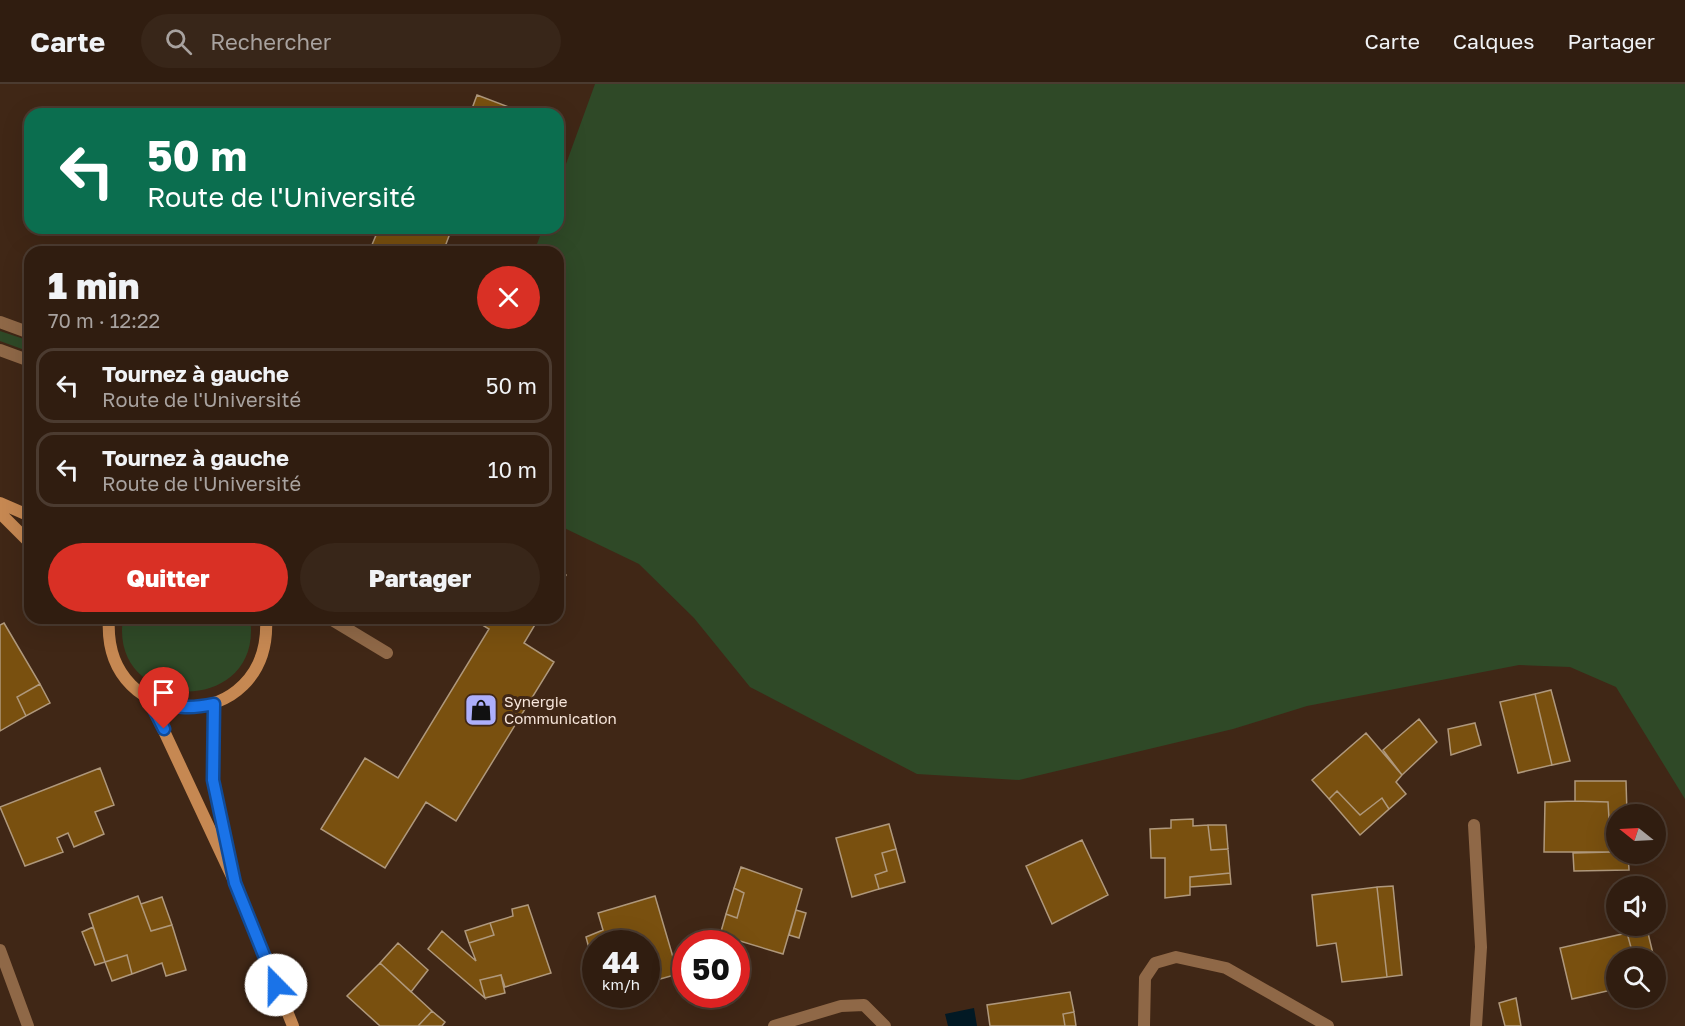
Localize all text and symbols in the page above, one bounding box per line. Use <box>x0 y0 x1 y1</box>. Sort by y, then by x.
search box <box>141 14 561 68</box>
text: Carte <box>30 25 105 58</box>
icon: search <box>162 25 195 58</box>
text: Rechercher <box>210 28 331 55</box>
text: Carte <box>1364 28 1420 54</box>
text: Calques <box>1453 28 1534 54</box>
text: Partager <box>1567 28 1655 54</box>
text: 50 m <box>147 130 247 180</box>
icon: left <box>48 132 126 210</box>
text: Route de l'Université <box>147 181 416 213</box>
text: 1 min <box>48 264 139 307</box>
button: close <box>477 266 540 329</box>
text: 70 m · 12:22 <box>48 308 160 332</box>
text: Tournez à gauche <box>102 360 289 387</box>
icon: left <box>51 369 84 402</box>
text: 50 m <box>486 372 537 399</box>
text: Route de l'Université <box>102 387 301 411</box>
text: Tournez à gauche <box>102 444 289 471</box>
icon: left <box>51 453 84 486</box>
text: 10 m <box>488 456 537 483</box>
text: Route de l'Université <box>102 471 301 495</box>
button: Quitter <box>48 543 288 612</box>
button: Partager <box>300 543 540 612</box>
pin <box>138 667 189 729</box>
icon: arrive <box>147 676 180 709</box>
shop icon: Synergie Communication <box>463 692 499 728</box>
place label: Synergie Communication <box>504 692 617 727</box>
north arrow <box>1606 804 1666 864</box>
map controls <box>1606 804 1666 1008</box>
button: sound <box>1606 876 1666 936</box>
speed limit sign: 50 <box>672 930 750 1008</box>
text: 44 <box>602 944 640 980</box>
button: search <box>1606 948 1666 1008</box>
position arrow <box>244 953 308 1017</box>
text: km/h <box>602 975 640 993</box>

